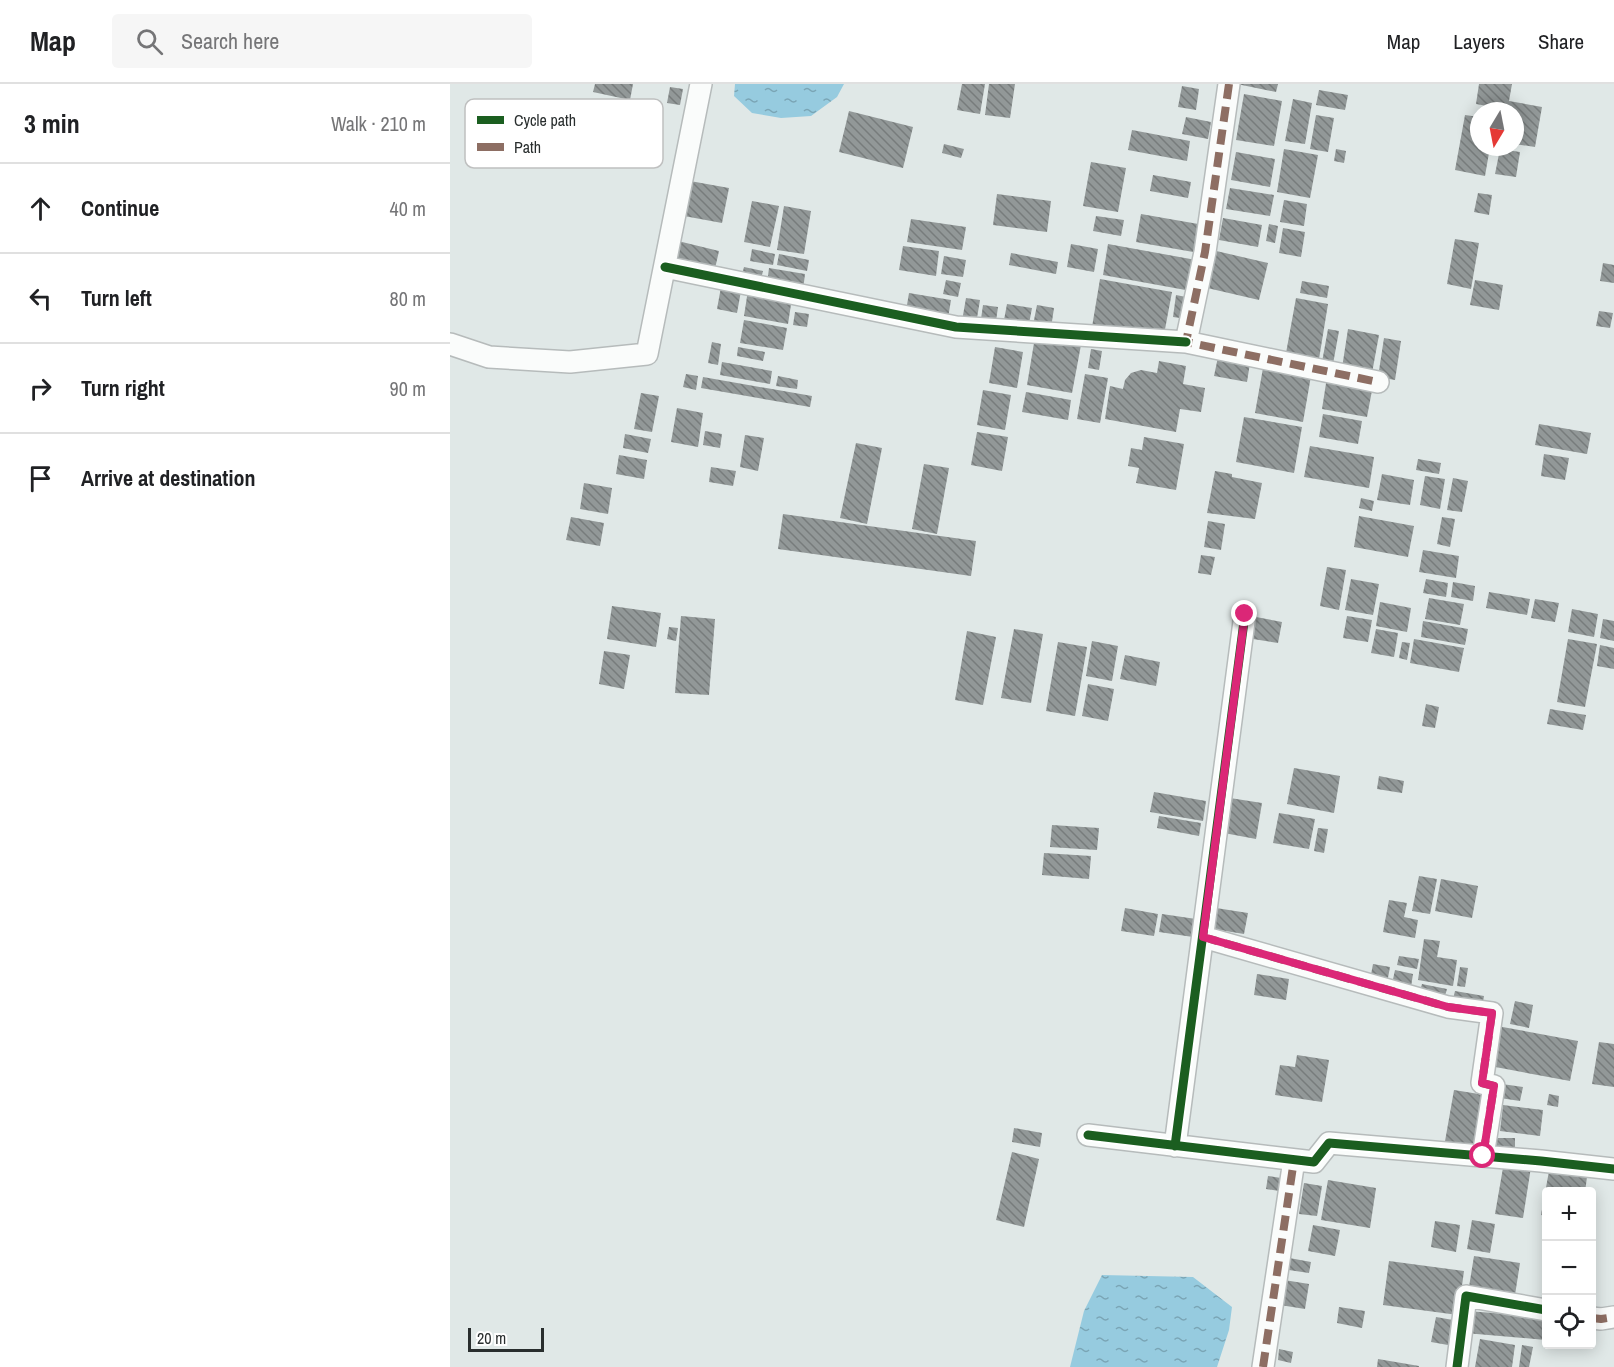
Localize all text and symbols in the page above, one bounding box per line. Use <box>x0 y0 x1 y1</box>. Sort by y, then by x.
search box <box>112 14 532 68</box>
text: Map <box>30 22 76 60</box>
icon: search <box>133 25 166 58</box>
text: Search here <box>181 26 279 56</box>
text: Map <box>1387 27 1420 56</box>
text: Layers <box>1453 27 1505 56</box>
text: Share <box>1538 27 1584 56</box>
legend <box>465 99 663 168</box>
north arrow <box>1470 102 1524 156</box>
text: 3 min <box>24 106 80 141</box>
text: Cycle path <box>514 109 576 131</box>
text: Walk · 210 m <box>331 110 426 137</box>
text: Path <box>514 136 541 158</box>
icon: ahead <box>24 192 57 225</box>
text: Continue <box>81 193 159 223</box>
text: 40 m <box>390 195 426 222</box>
icon: left <box>24 282 57 315</box>
text: Turn left <box>81 283 152 313</box>
text: 80 m <box>390 285 426 312</box>
icon: right <box>24 372 57 405</box>
text: Turn right <box>81 373 165 403</box>
text: 90 m <box>390 375 426 402</box>
icon: arrive <box>24 462 57 495</box>
text: Arrive at destination <box>81 463 255 493</box>
route end <box>1231 600 1257 626</box>
route start <box>1469 1142 1495 1168</box>
map controls <box>1542 1187 1596 1349</box>
button: + <box>1542 1187 1596 1241</box>
button: − <box>1542 1241 1596 1295</box>
button: locate <box>1542 1295 1596 1349</box>
scale bar <box>468 1325 544 1352</box>
text: 20 m <box>477 1327 506 1349</box>

